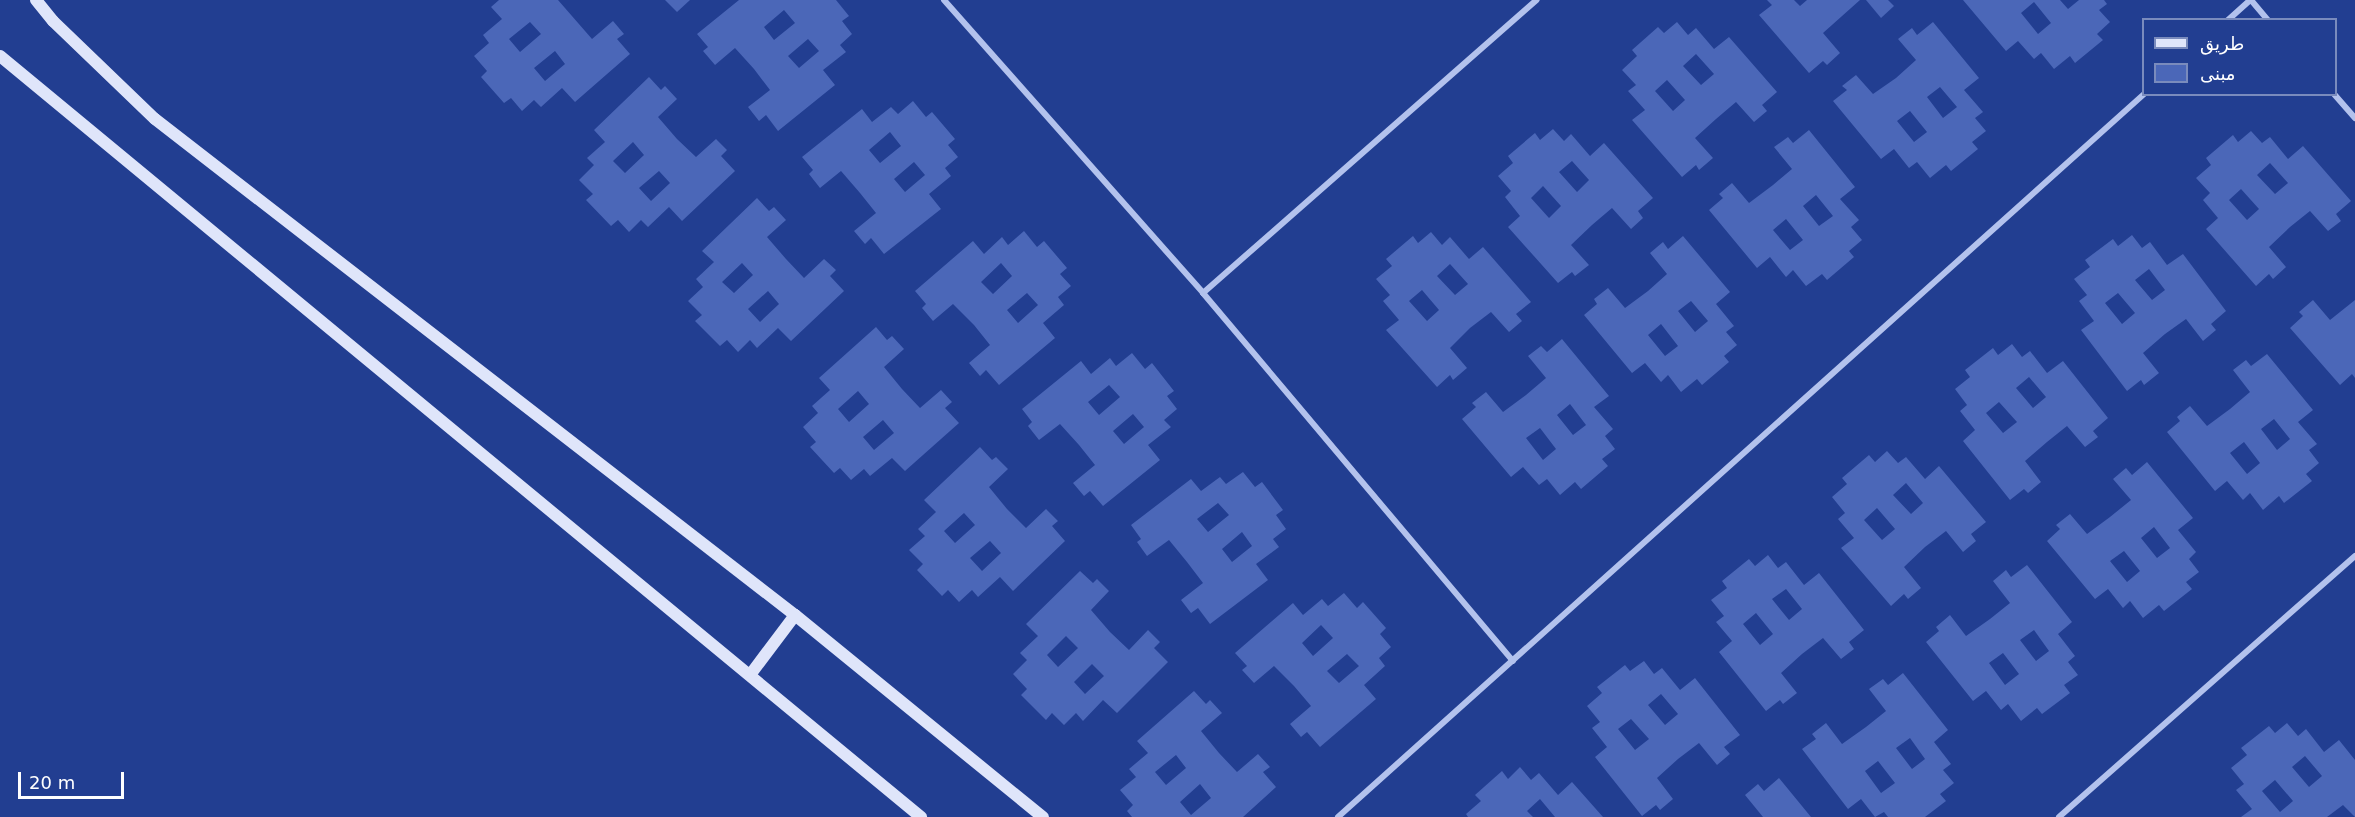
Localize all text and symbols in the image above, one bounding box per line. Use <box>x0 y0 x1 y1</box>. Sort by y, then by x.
legend <box>2142 18 2337 96</box>
text: طريق <box>2200 33 2244 54</box>
text: مبنى <box>2200 63 2236 84</box>
scale bar <box>21 760 128 798</box>
text: 20 m <box>29 772 75 793</box>

